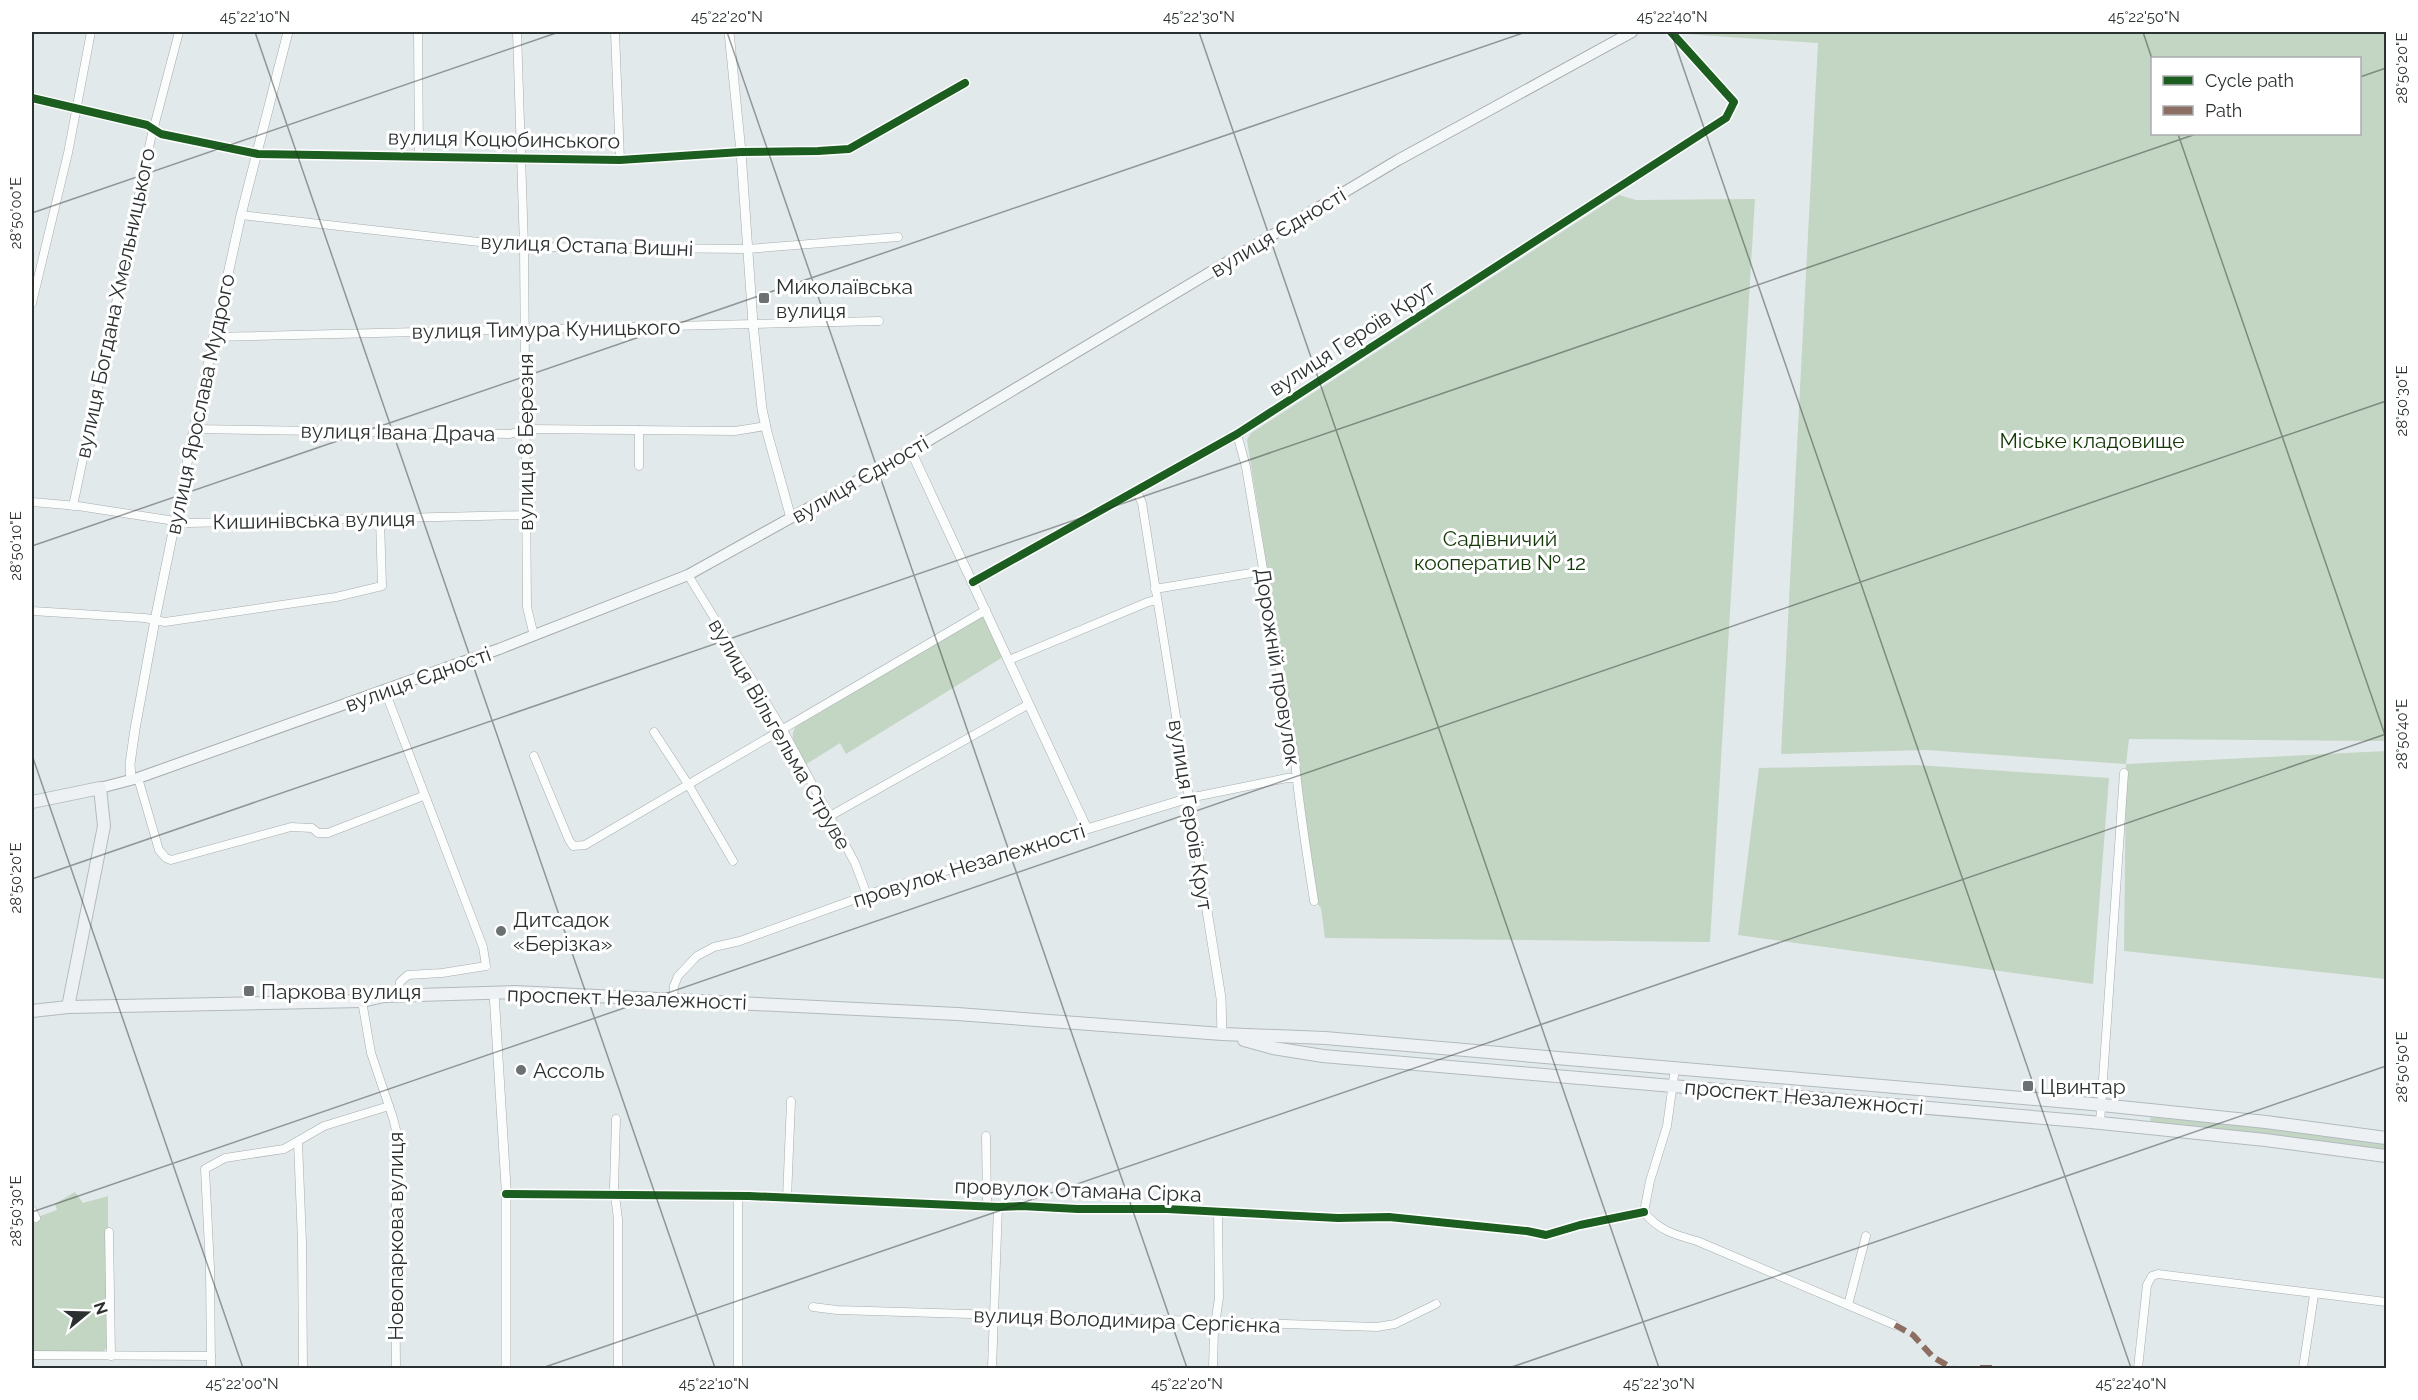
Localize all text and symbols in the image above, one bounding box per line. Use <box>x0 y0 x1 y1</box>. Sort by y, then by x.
text: 45°22'10"N <box>220 8 290 26</box>
text: 45°22'20"N <box>691 8 763 26</box>
text: 45°22'30"N <box>1163 8 1235 26</box>
text: 45°22'40"N <box>1636 8 1708 26</box>
text: 45°22'50"N <box>2108 8 2180 26</box>
text: 28°50'20"E <box>2393 32 2411 104</box>
legend <box>2151 57 2361 135</box>
text: Cycle path <box>2205 70 2294 91</box>
text: Path <box>2205 100 2242 121</box>
street label: вулиця Коцюбинського <box>388 124 620 154</box>
street label: вулиця Богдана Хмельницького <box>70 146 160 460</box>
text: 28°50'00"E <box>7 177 25 249</box>
street label: вулиця Єдності <box>1206 182 1350 282</box>
street label: вулиця Остапа Вишні <box>480 229 694 261</box>
street label: вулиця Ярослава Мудрого <box>160 271 240 537</box>
place label: Миколаївська вулиця <box>776 274 913 323</box>
street label: вулиця Героїв Крут <box>1264 275 1440 401</box>
marker: Миколаївська вулиця <box>757 291 771 305</box>
street label: вулиця Тимура Куницького <box>411 314 681 344</box>
street label: вулиця 8 Березня <box>513 353 538 531</box>
text: 28°50'30"E <box>2393 365 2411 437</box>
street label: вулиця Івана Драча <box>300 418 496 446</box>
park label: Міське кладовище <box>1999 428 2185 453</box>
street label: вулиця Єдності <box>787 430 933 528</box>
street label: Кишинівська вулиця <box>212 506 416 534</box>
text: 28°50'10"E <box>7 511 25 581</box>
park label: Садівничий кооператив № 12 <box>1414 526 1586 575</box>
street label: Дорожній провулок <box>1250 566 1306 768</box>
street label: вулиця Вільгельма Струве <box>703 614 857 854</box>
street label: вулиця Єдності <box>342 641 494 717</box>
text: 28°50'40"E <box>2393 699 2411 769</box>
street label: вулиця Героїв Крут <box>1164 718 1218 912</box>
street label: провулок Незалежності <box>850 818 1088 912</box>
text: 28°50'20"E <box>7 842 25 914</box>
place label: Дитсадок «Берізка» <box>513 907 613 956</box>
marker: Дитсадок «Берізка» <box>494 924 508 938</box>
place label: Паркова вулиця <box>261 979 421 1004</box>
street label: проспект Незалежності <box>507 981 747 1015</box>
marker: Паркова вулиця <box>242 984 256 998</box>
text: 28°50'50"E <box>2393 1031 2411 1103</box>
place label: Ассоль <box>533 1058 604 1083</box>
marker: Ассоль <box>514 1063 528 1077</box>
street label: проспект Незалежності <box>1683 1074 1925 1120</box>
place label: Цвинтар <box>2040 1074 2126 1099</box>
marker: Цвинтар <box>2021 1079 2035 1093</box>
street label: Новопаркова вулиця <box>383 1132 408 1340</box>
street label: провулок Отамана Сірка <box>954 1173 1202 1207</box>
text: 28°50'30"E <box>7 1175 25 1247</box>
north arrow <box>57 1283 117 1343</box>
text: N <box>90 1299 112 1317</box>
street label: вулиця Володимира Сергієнка <box>973 1302 1281 1338</box>
text: 45°22'00"N <box>205 1375 279 1393</box>
text: 45°22'10"N <box>679 1375 749 1393</box>
text: 45°22'20"N <box>1151 1375 1223 1393</box>
text: 45°22'30"N <box>1623 1375 1695 1393</box>
text: 45°22'40"N <box>2095 1375 2167 1393</box>

